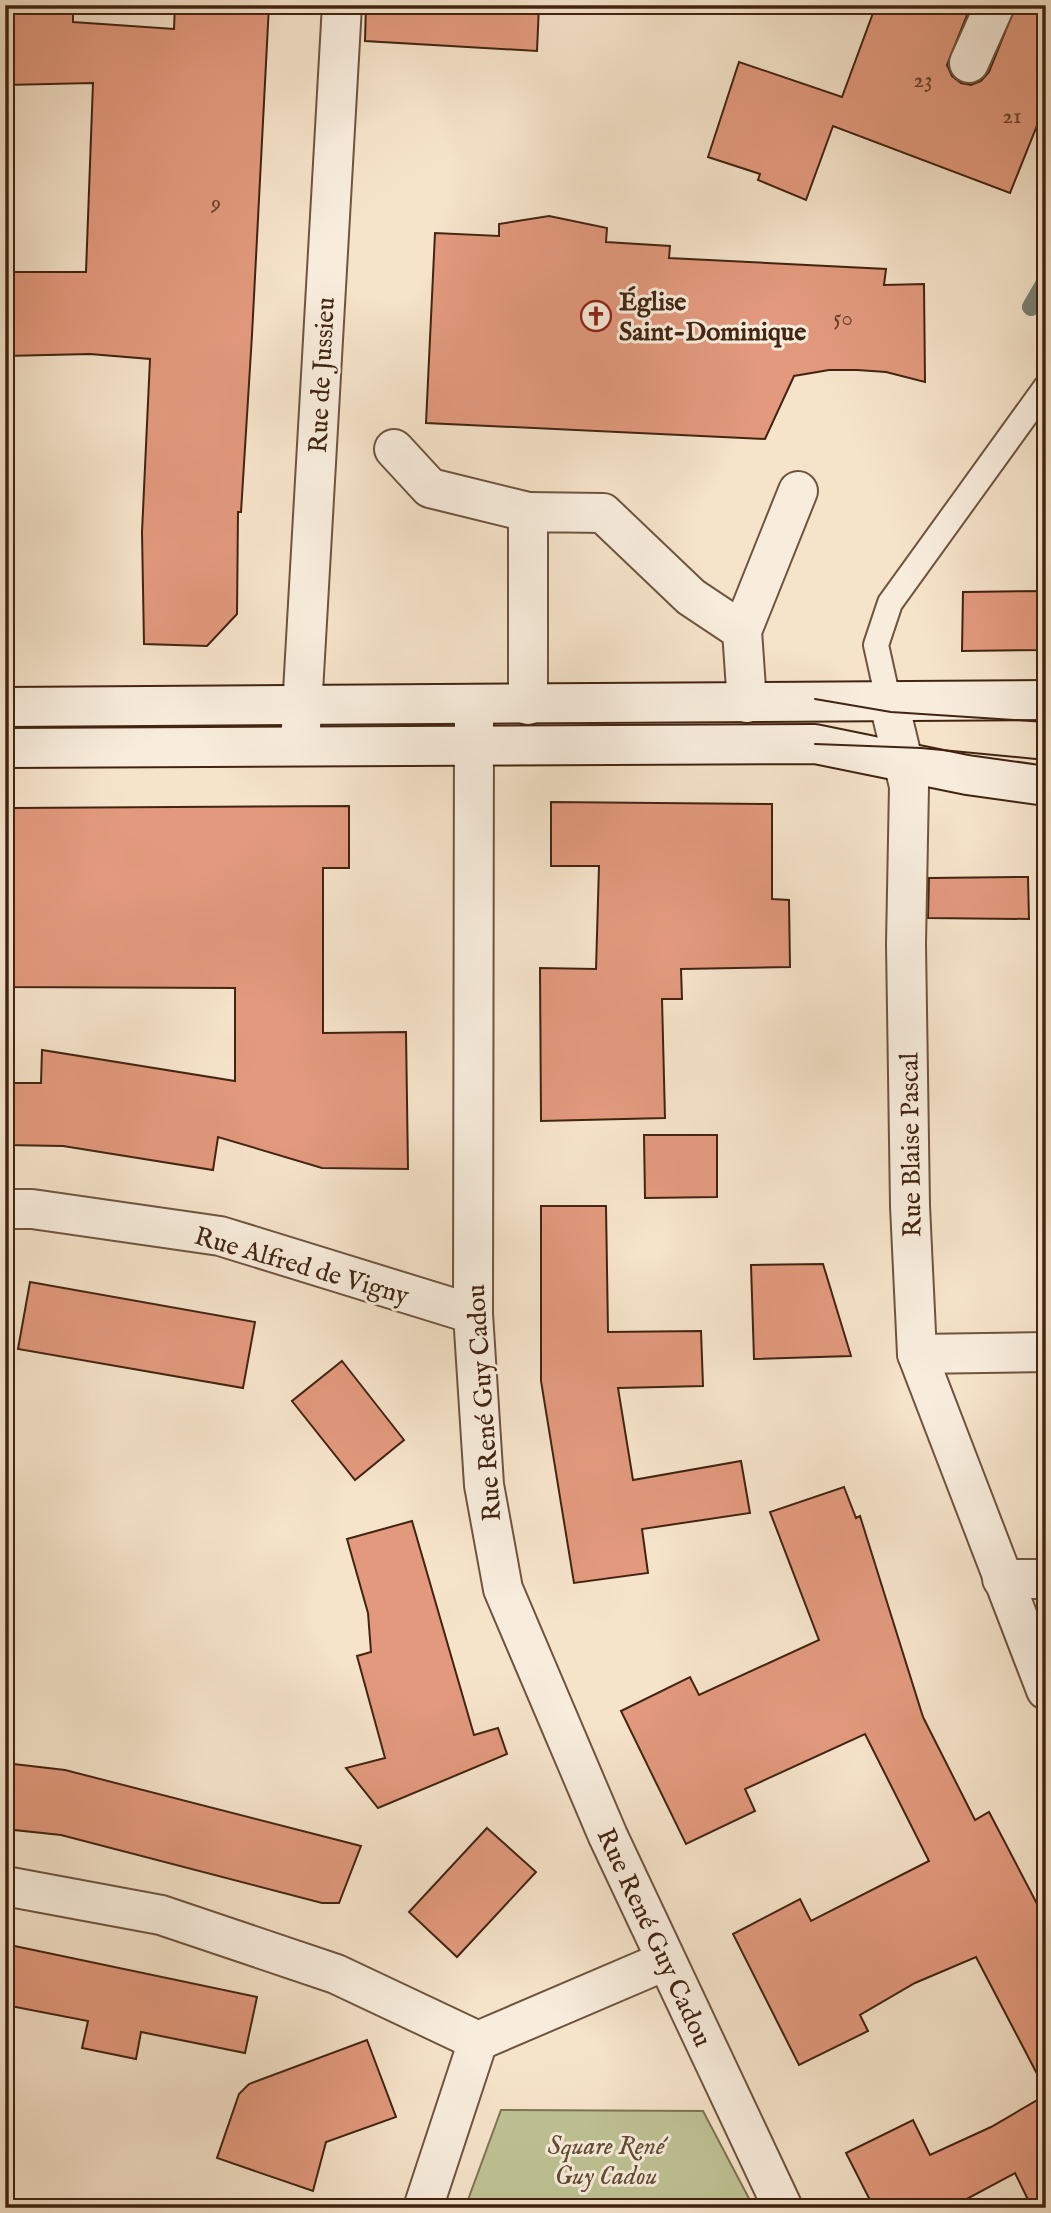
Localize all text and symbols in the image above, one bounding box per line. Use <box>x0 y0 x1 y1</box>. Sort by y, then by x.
house number: 23 <box>913 66 933 95</box>
house number: 21 <box>1002 102 1022 131</box>
house number: 9 <box>210 189 221 218</box>
place label: Église Saint-Dominique <box>619 286 806 349</box>
street label: Rue de Jussieu <box>302 296 343 454</box>
church icon: Église Saint-Dominique <box>579 299 613 333</box>
house number: 50 <box>833 304 853 333</box>
street label: Rue Blaise Pascal <box>893 1051 930 1238</box>
street label: Rue Alfred de Vigny <box>190 1220 413 1313</box>
street label: Rue René Guy Cadou <box>460 1283 509 1523</box>
street label: Rue René Guy Cadou <box>589 1823 719 2052</box>
park label: Square René Guy Cadou <box>547 2130 669 2193</box>

